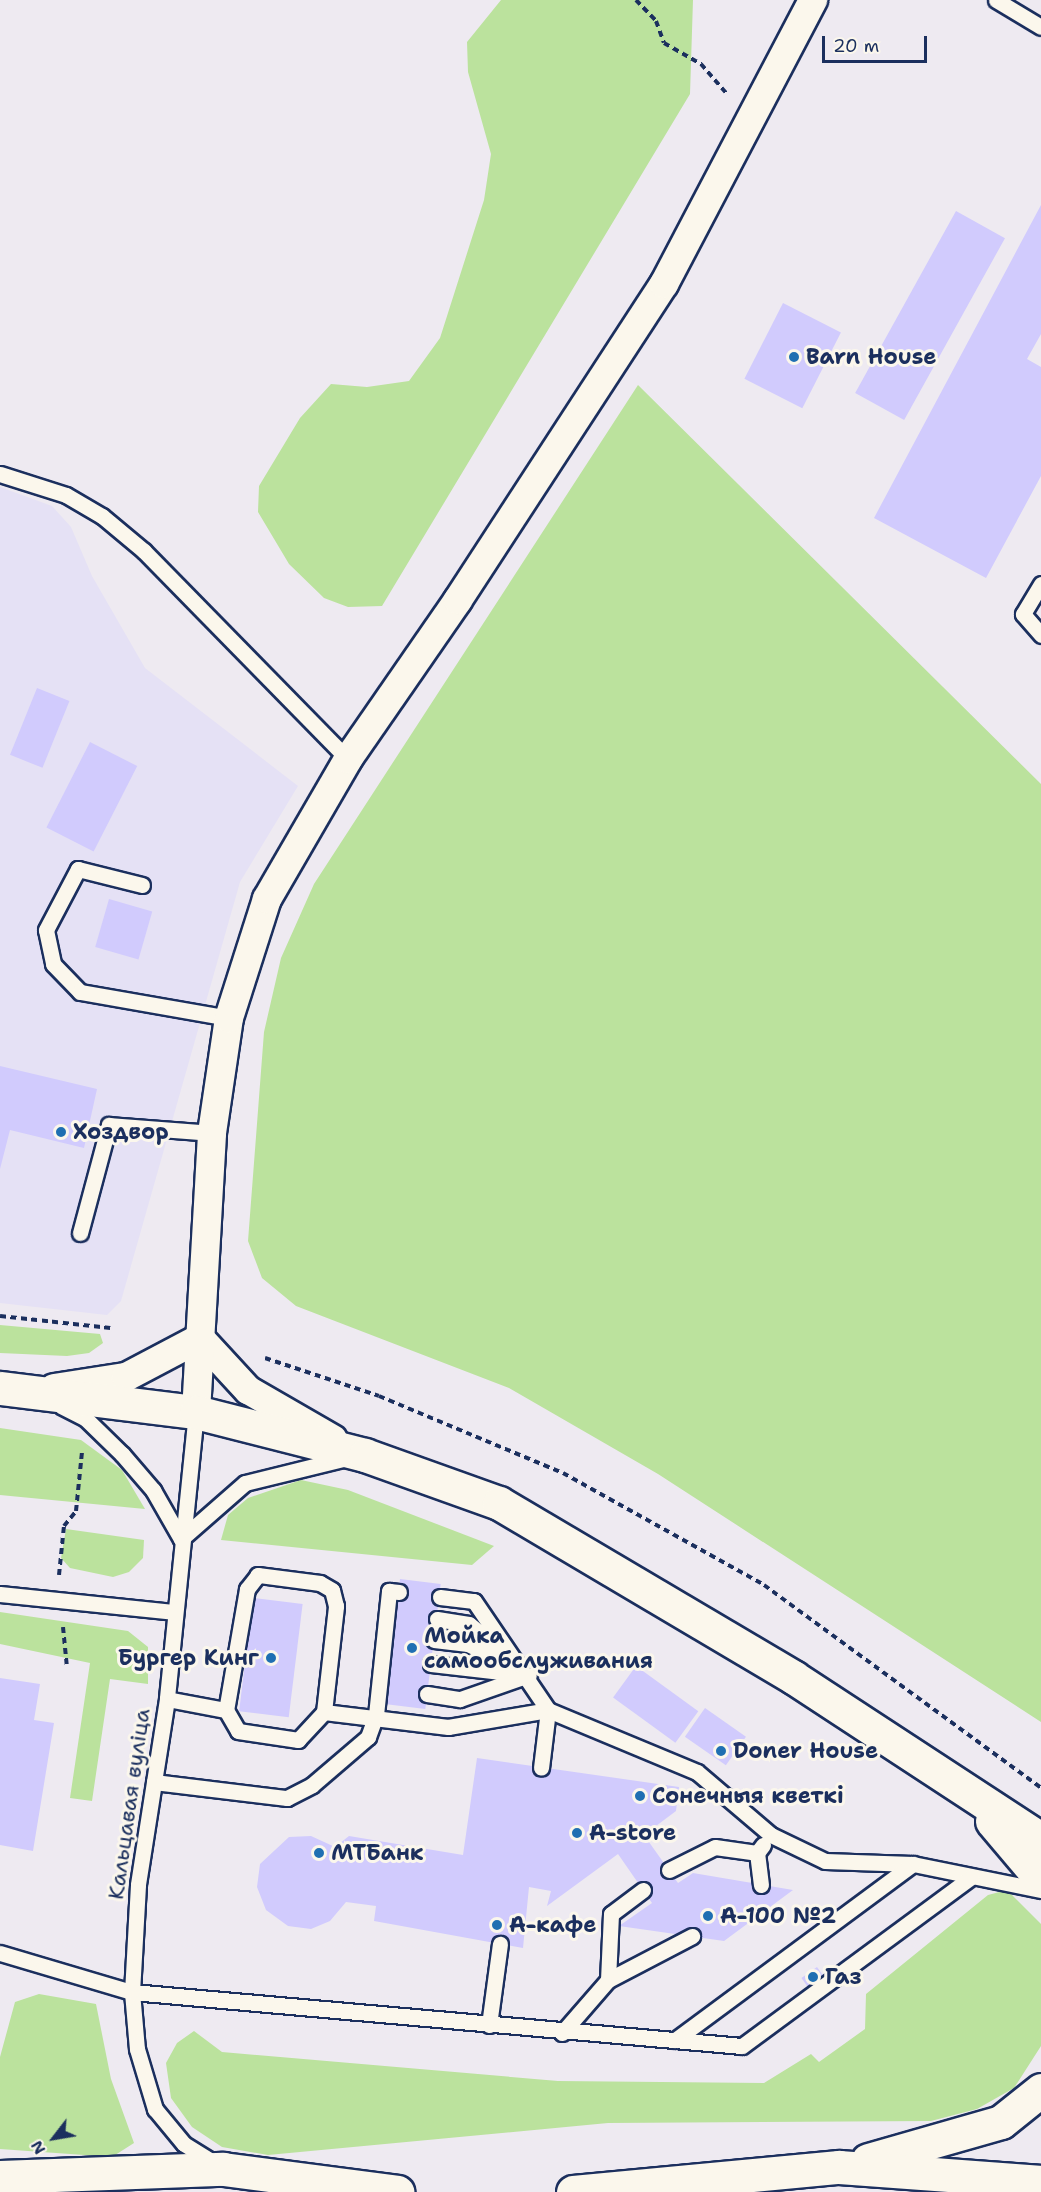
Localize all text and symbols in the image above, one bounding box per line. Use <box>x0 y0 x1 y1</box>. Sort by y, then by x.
scale bar <box>825 24 930 62</box>
text: 20 m <box>833 34 879 58</box>
place label: Barn House <box>806 344 936 370</box>
marker: Barn House <box>787 350 801 364</box>
place label: Хоздвор <box>73 1119 169 1145</box>
marker: Хоздвор <box>54 1125 68 1139</box>
place label: Мойка самообслуживания <box>424 1622 653 1674</box>
marker: Мойка самообслуживания <box>405 1641 419 1655</box>
place label: Бургер Кинг <box>118 1645 259 1671</box>
marker: Бургер Кинг <box>264 1651 278 1665</box>
street label: Кальцавая вуліца <box>103 1707 155 1901</box>
place label: Doner House <box>733 1738 878 1764</box>
marker: Doner House <box>714 1744 728 1758</box>
place label: Сонечныя кветкі <box>652 1783 844 1809</box>
marker: Сонечныя кветкі <box>633 1789 647 1803</box>
place label: A-store <box>589 1820 676 1846</box>
marker: A-store <box>570 1826 584 1840</box>
place label: МТБанк <box>331 1840 424 1866</box>
marker: МТБанк <box>312 1846 326 1860</box>
place label: А-100 №2 <box>720 1903 836 1929</box>
marker: А-100 №2 <box>701 1909 715 1923</box>
place label: А-кафе <box>509 1912 596 1938</box>
marker: А-кафе <box>490 1918 504 1932</box>
place label: Газ <box>825 1964 861 1990</box>
marker: Газ <box>806 1970 820 1984</box>
north arrow <box>24 2108 84 2168</box>
text: N <box>26 2137 50 2158</box>

